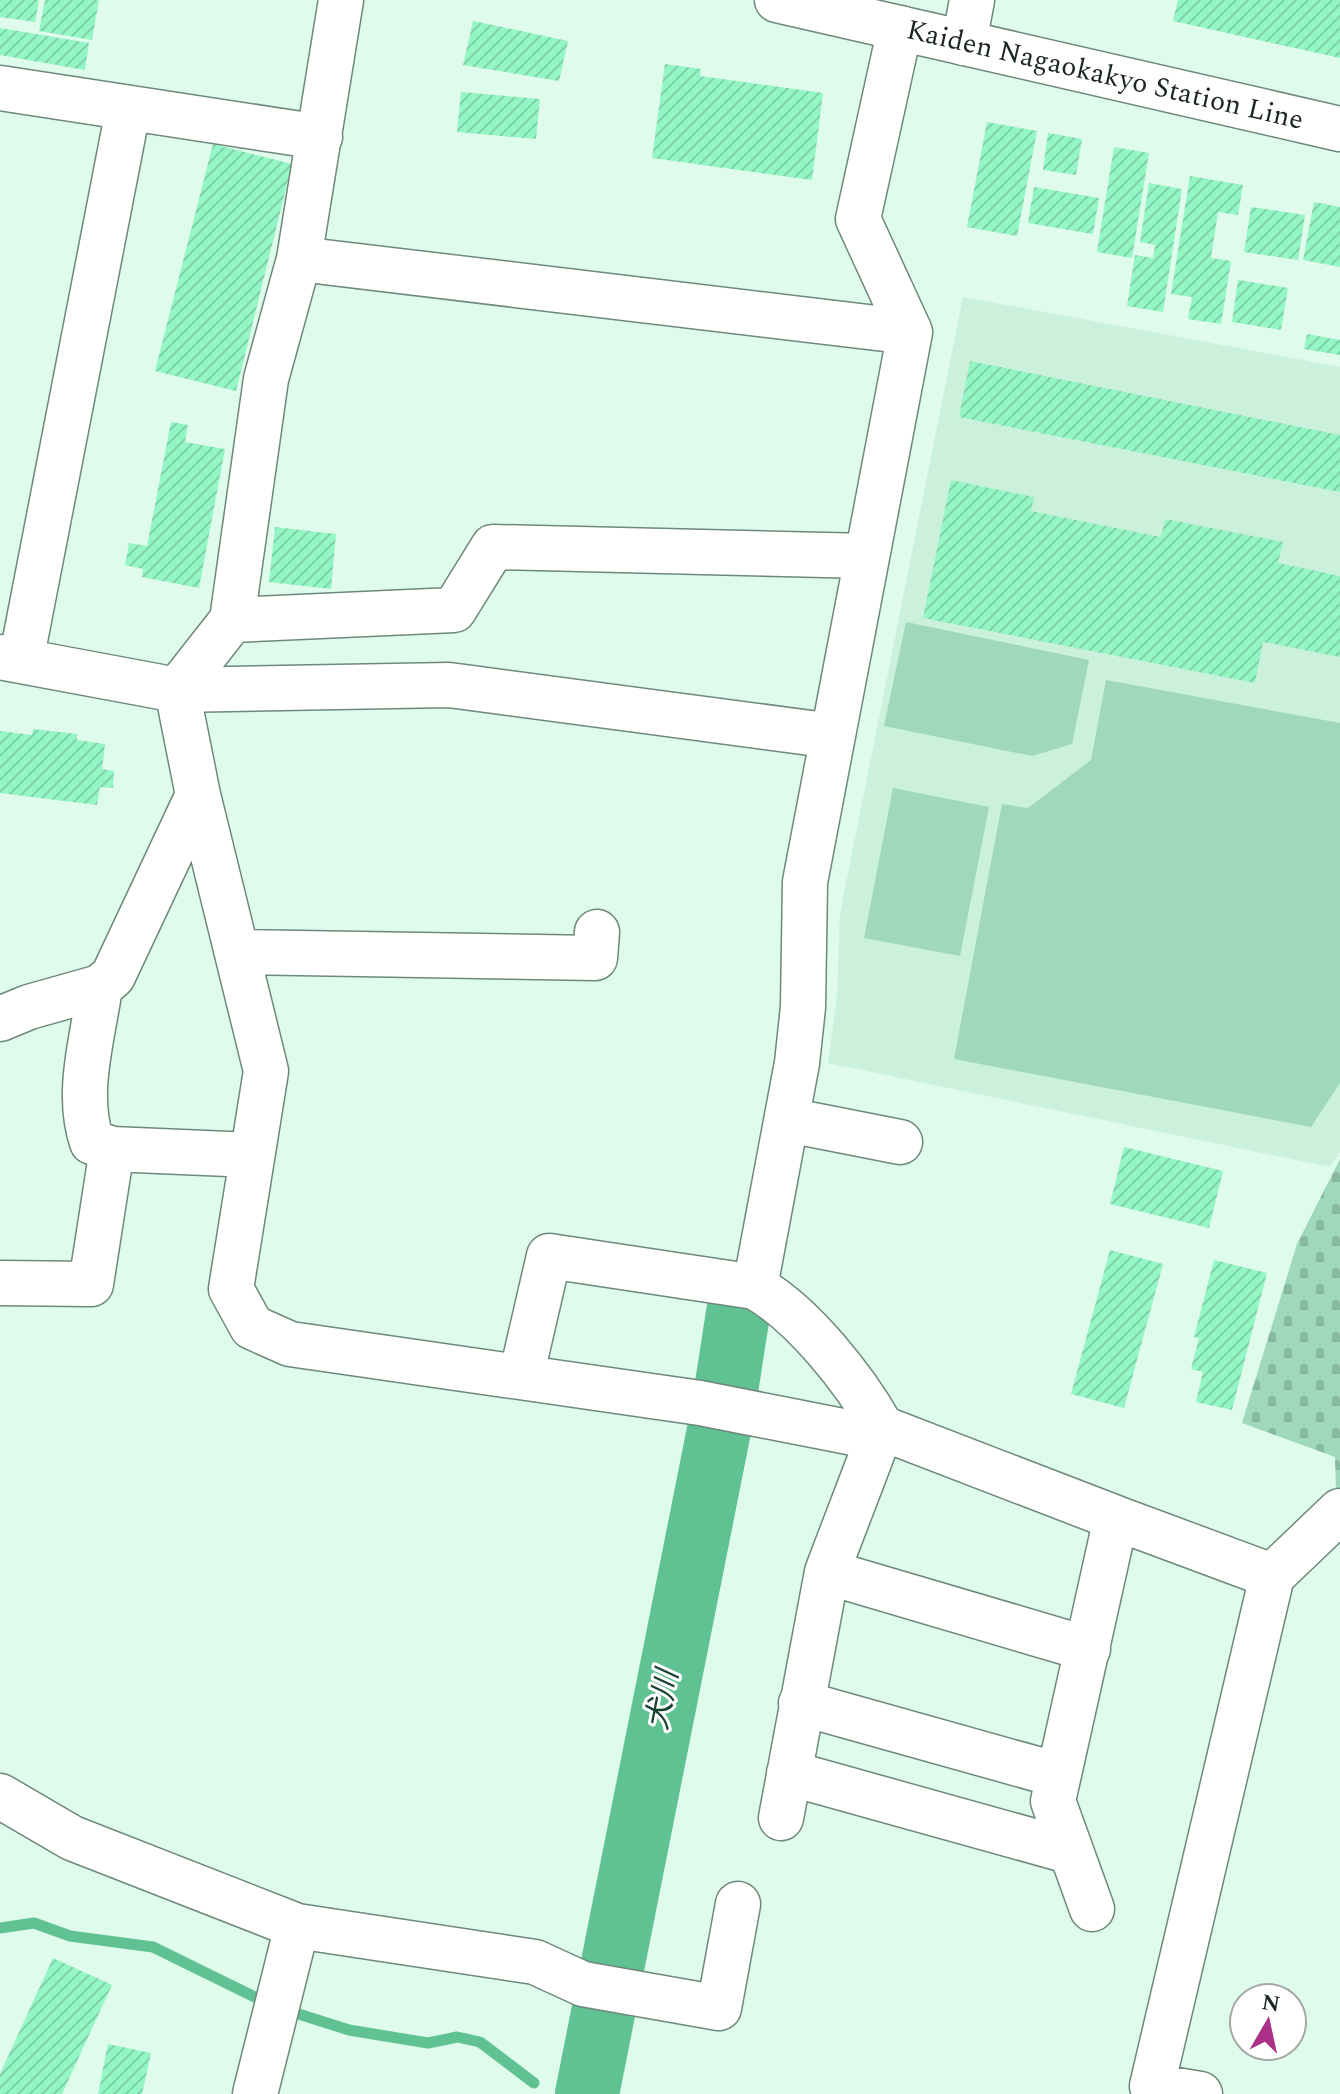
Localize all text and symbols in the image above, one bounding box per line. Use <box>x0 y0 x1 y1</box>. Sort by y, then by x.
street label: Kaiden Nagaokakyo Station Line <box>902 8 1308 142</box>
water label: 犬川 <box>635 1663 692 1734</box>
north arrow <box>1228 1982 1308 2062</box>
text: N <box>1259 1986 1282 2021</box>

